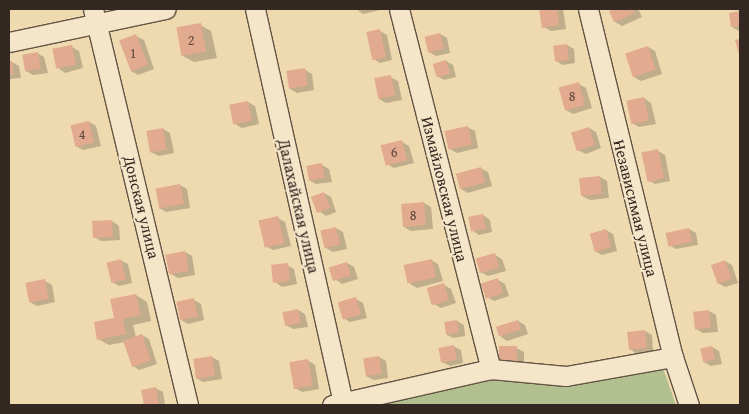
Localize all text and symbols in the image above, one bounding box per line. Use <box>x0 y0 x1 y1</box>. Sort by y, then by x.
house number: 2 <box>188 32 194 48</box>
house number: 1 <box>130 45 136 61</box>
house number: 8 <box>569 88 575 104</box>
street label: Измайловская улица <box>418 114 472 264</box>
house number: 4 <box>79 126 85 142</box>
street label: Далахайская улица <box>274 137 324 275</box>
street label: Независимая улица <box>610 138 662 278</box>
house number: 6 <box>391 144 397 160</box>
street label: Донская улица <box>120 153 164 261</box>
house number: 8 <box>410 207 416 223</box>

